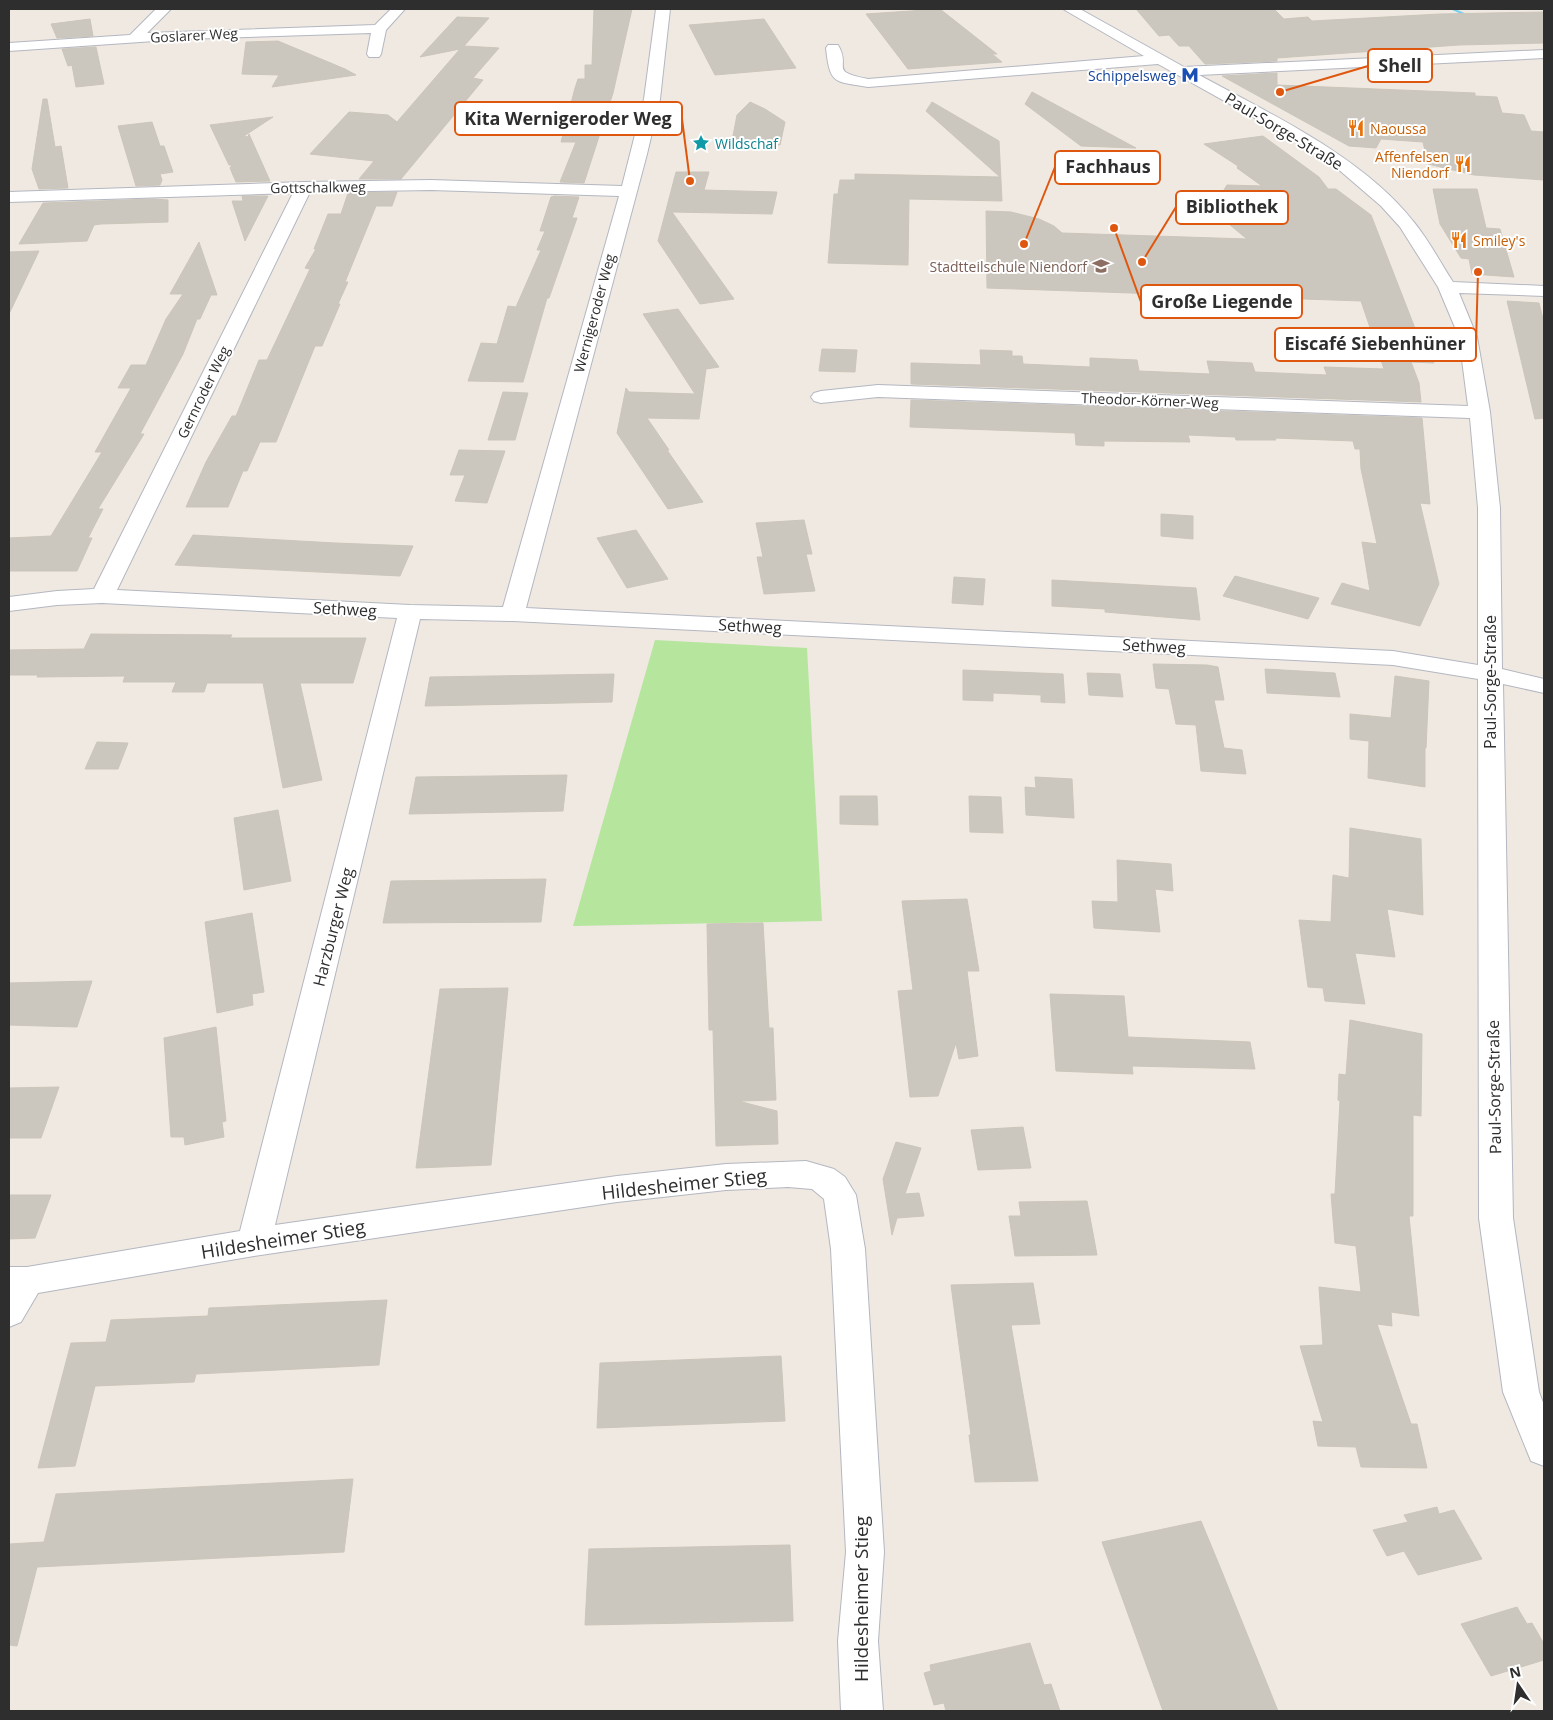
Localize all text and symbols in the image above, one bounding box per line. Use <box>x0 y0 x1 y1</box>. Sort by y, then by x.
street label: Goslarer Weg <box>150 23 239 47</box>
callout: Shell <box>1368 49 1432 82</box>
text: Shell <box>1378 53 1422 77</box>
metro station icon: Schippelsweg <box>1180 65 1200 85</box>
place label: Schippelsweg <box>1088 66 1176 85</box>
street label: Paul-Sorge-Straße <box>1221 87 1347 175</box>
callout: Kita Wernigeroder Weg <box>455 102 682 135</box>
text: Kita Wernigeroder Weg <box>464 106 672 130</box>
restaurant icon: Naoussa <box>1346 118 1366 138</box>
place label: Naoussa <box>1370 119 1426 138</box>
place icon: Wildschaf <box>691 133 711 153</box>
place label: Wildschaf <box>715 134 779 153</box>
place label: Affenfelsen Niendorf <box>1375 147 1450 182</box>
callout: Fachhaus <box>1055 151 1160 184</box>
text: Fachhaus <box>1065 154 1151 178</box>
restaurant icon: Affenfelsen Niendorf <box>1453 154 1473 174</box>
street label: Gottschalkweg <box>270 177 366 197</box>
callout: Bibliothek <box>1176 191 1288 224</box>
text: Bibliothek <box>1186 194 1279 218</box>
restaurant icon: Smiley's <box>1449 230 1469 250</box>
place label: Smiley's <box>1473 231 1526 250</box>
street label: Wernigeroder Weg <box>569 251 619 375</box>
school or university icon: Stadtteilschule Niendorf <box>1091 256 1111 276</box>
place label: Stadtteilschule Niendorf <box>930 257 1088 276</box>
callout: Große Liegende <box>1141 285 1302 318</box>
text: Große Liegende <box>1151 289 1293 313</box>
callout: Eiscafé Siebenhüner <box>1275 328 1476 361</box>
text: Eiscafé Siebenhüner <box>1284 331 1466 355</box>
street label: Gernroder Weg <box>172 342 234 441</box>
street label: Theodor-Körner-Weg <box>1081 388 1219 412</box>
street label: Sethweg <box>313 596 378 622</box>
street label: Sethweg <box>718 613 783 639</box>
street label: Paul-Sorge-Straße <box>1479 615 1501 749</box>
street label: Sethweg <box>1122 633 1187 659</box>
street label: Harzburger Weg <box>308 865 358 989</box>
street label: Paul-Sorge-Straße <box>1482 1020 1506 1154</box>
street label: Hildesheimer Stieg <box>600 1162 768 1206</box>
street label: Hildesheimer Stieg <box>199 1213 367 1265</box>
street label: Hildesheimer Stieg <box>848 1516 874 1682</box>
north arrow <box>1493 1660 1543 1710</box>
text: N <box>1507 1661 1523 1682</box>

